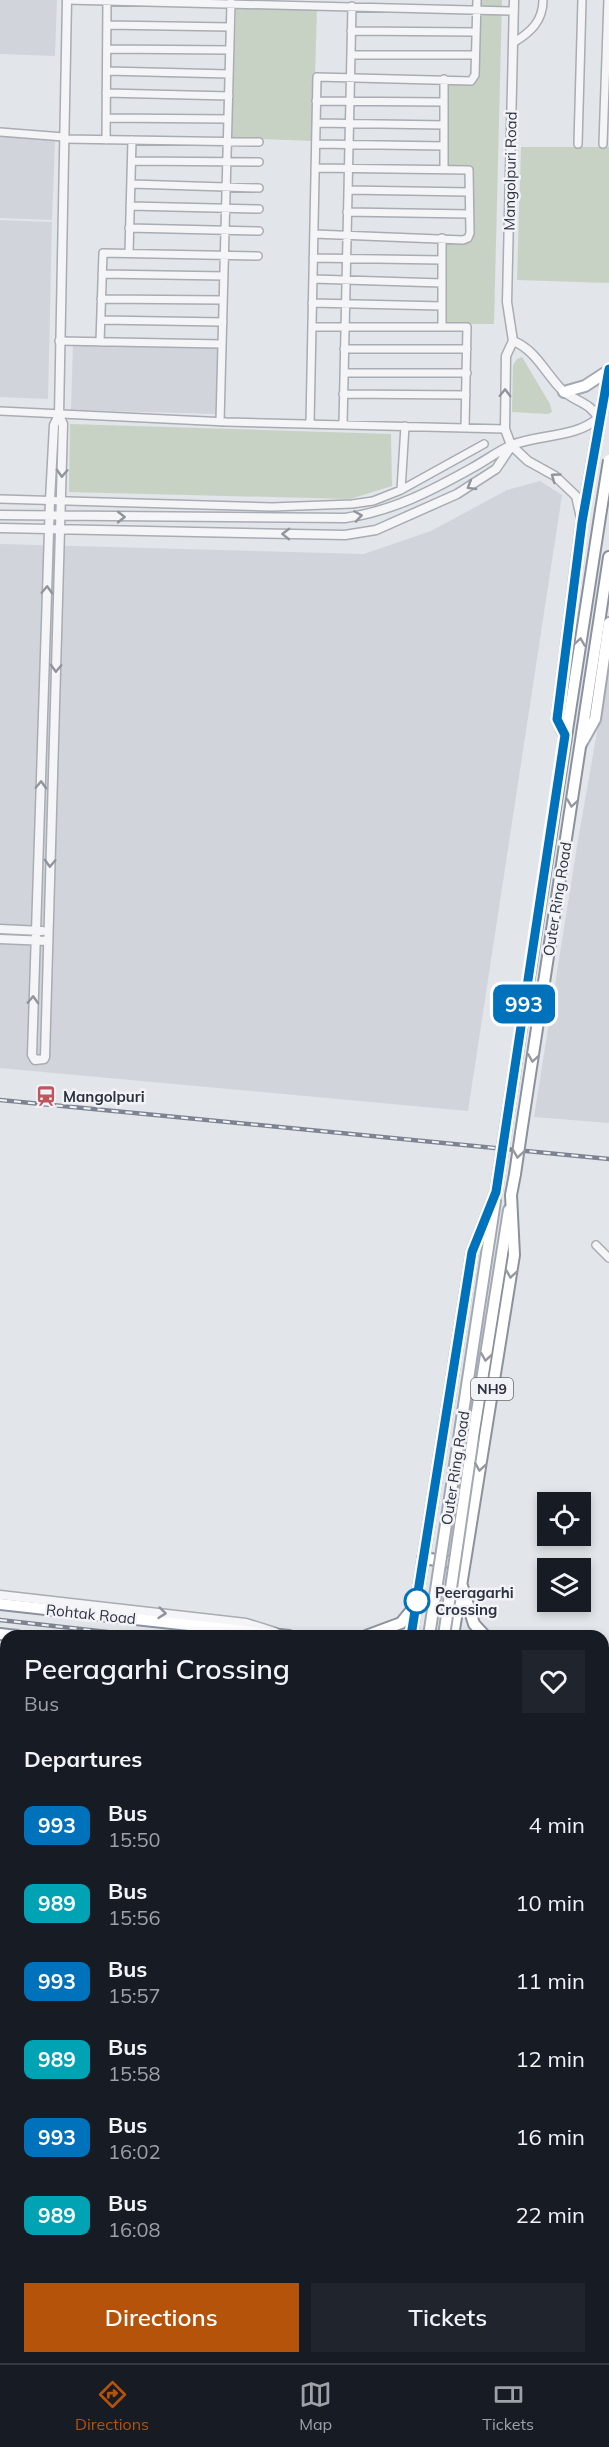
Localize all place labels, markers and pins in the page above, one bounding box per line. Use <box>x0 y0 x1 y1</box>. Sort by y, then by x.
station icon: Mangolpuri <box>34 1084 58 1108</box>
place label: Mangolpuri <box>63 1087 145 1106</box>
place label: Peeragarhi Crossing <box>435 1583 514 1619</box>
marker: Peeragarhi Crossing <box>404 1588 430 1614</box>

